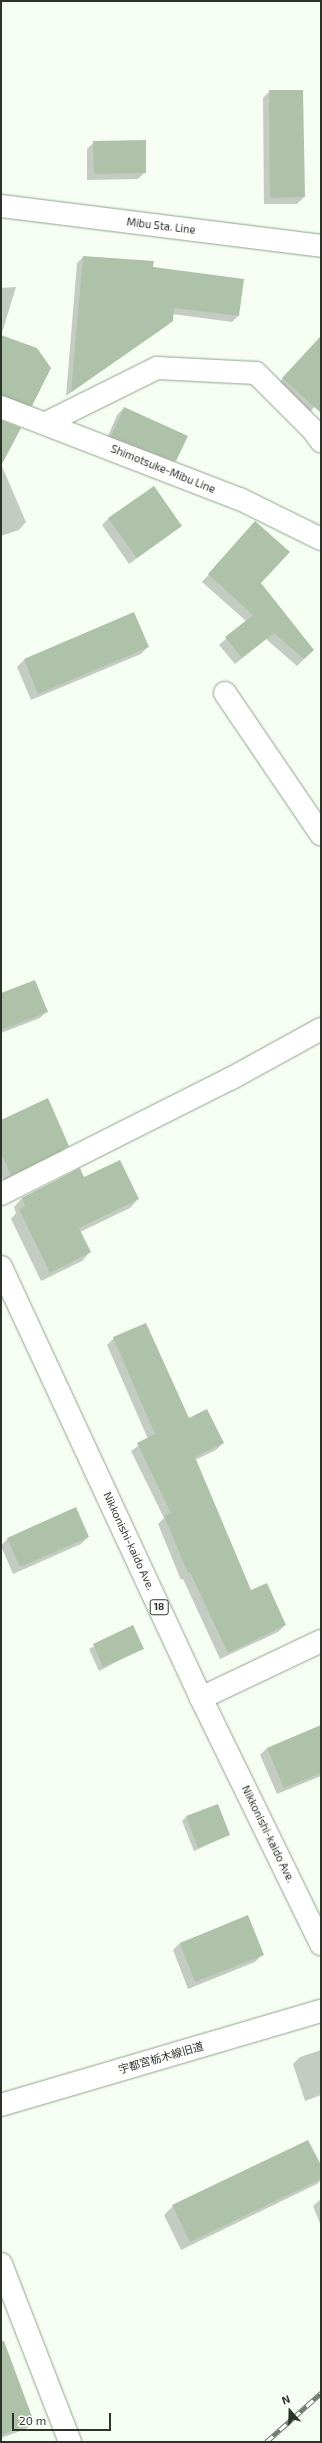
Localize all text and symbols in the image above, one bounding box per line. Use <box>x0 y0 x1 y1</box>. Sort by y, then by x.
street label: Mibu Sta. Line <box>126 215 196 237</box>
street label: Shimotsuke-Mibu Line <box>109 442 217 496</box>
street label: Nikkonishi-kaido Ave. <box>100 1490 158 1592</box>
road number: 18 <box>149 1599 169 1615</box>
street label: Nikkonishi-kaido Ave. <box>239 1783 297 1885</box>
street label: 宇都宮栃木線旧道 <box>117 2040 205 2076</box>
north arrow <box>270 2391 310 2431</box>
text: N <box>280 2392 292 2407</box>
scale bar <box>14 2405 113 2431</box>
text: 20 m <box>19 2413 46 2427</box>

